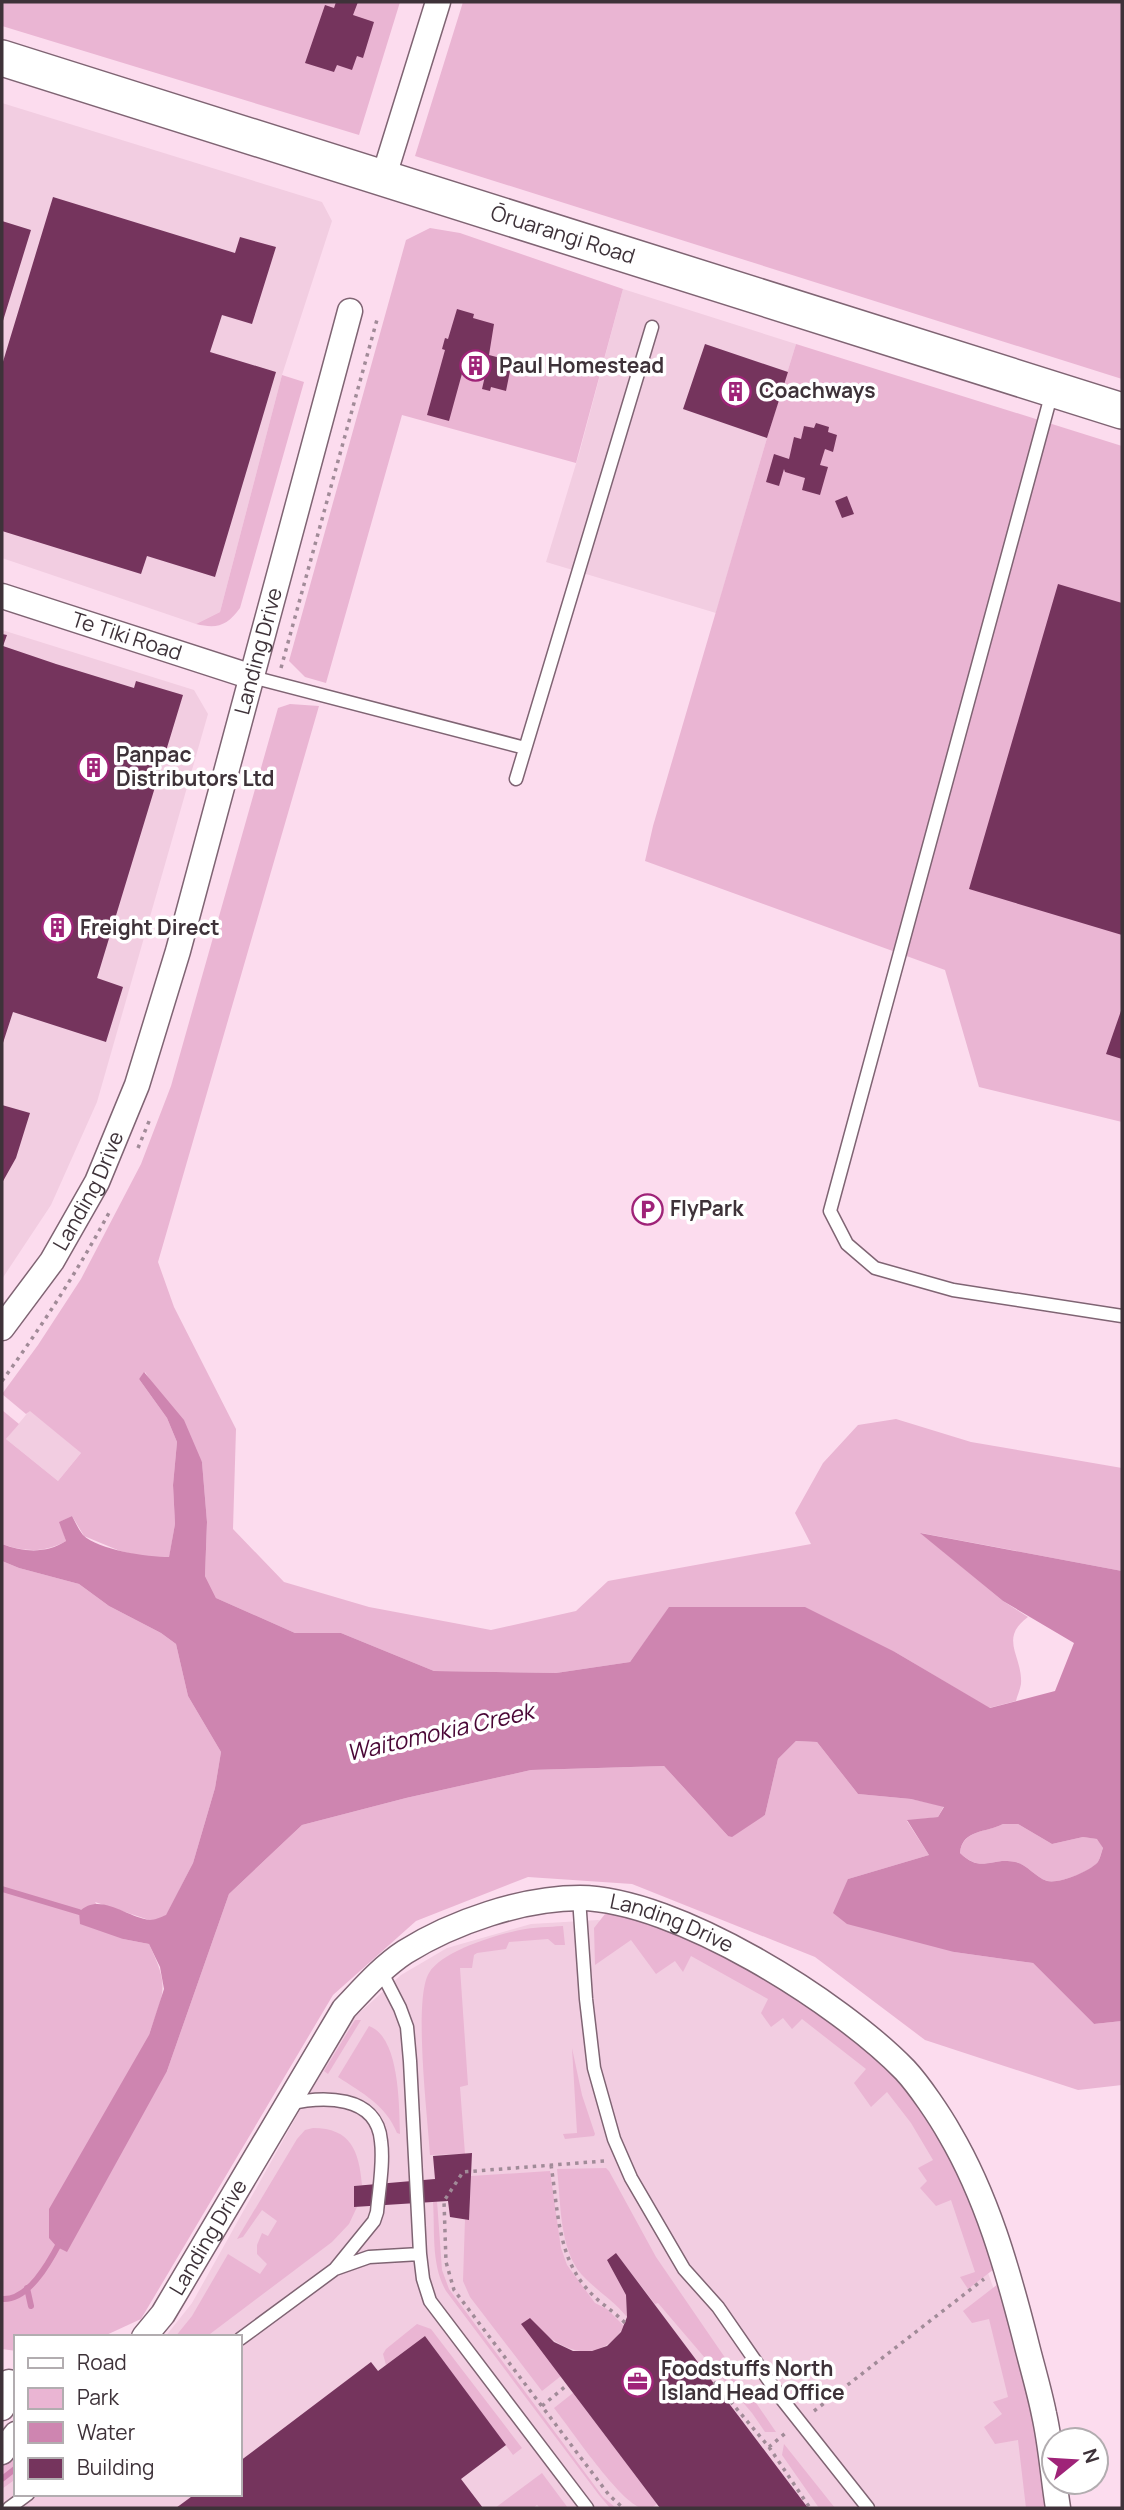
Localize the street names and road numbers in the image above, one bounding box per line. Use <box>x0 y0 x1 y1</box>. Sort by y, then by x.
street label: Ōruarangi Road <box>488 198 639 270</box>
street label: Landing Drive <box>227 584 288 718</box>
street label: Te Tiki Road <box>68 605 186 666</box>
street label: Landing Drive <box>46 1127 129 1255</box>
street label: Landing Drive <box>608 1886 739 1959</box>
street label: Landing Drive <box>162 2174 253 2300</box>

